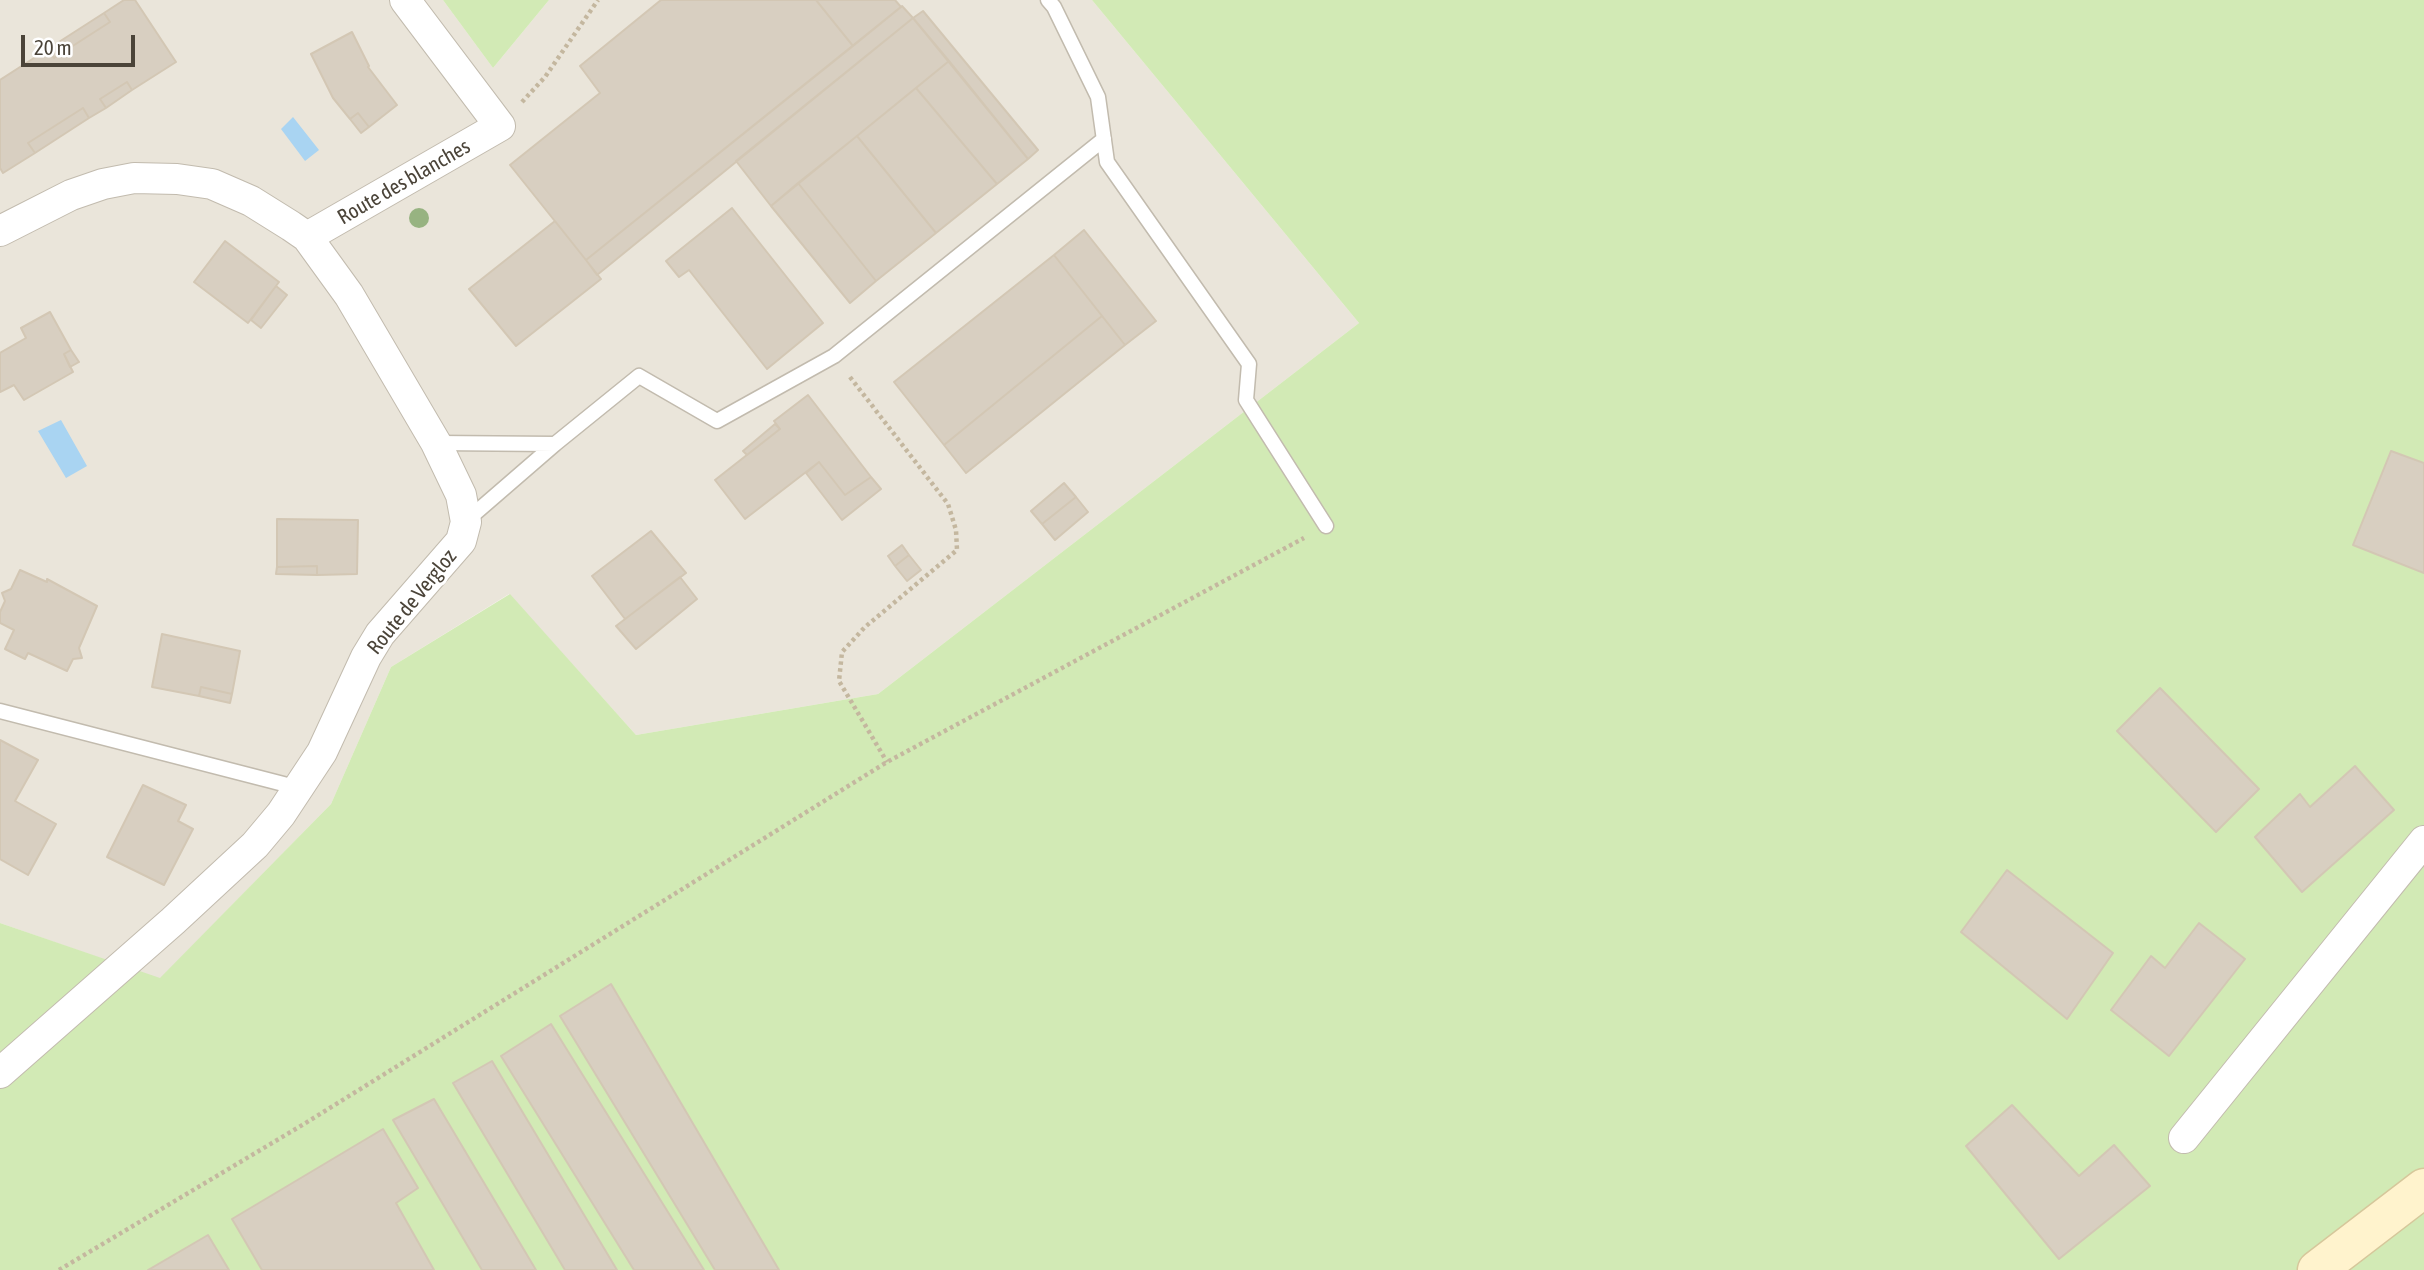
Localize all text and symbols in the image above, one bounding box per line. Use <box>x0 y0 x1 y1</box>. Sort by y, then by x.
scale bar <box>24 21 138 65</box>
text: 20 m <box>34 35 72 59</box>
street label: Route des blanches <box>333 134 475 230</box>
street label: Route de Vergloz <box>362 545 462 659</box>

